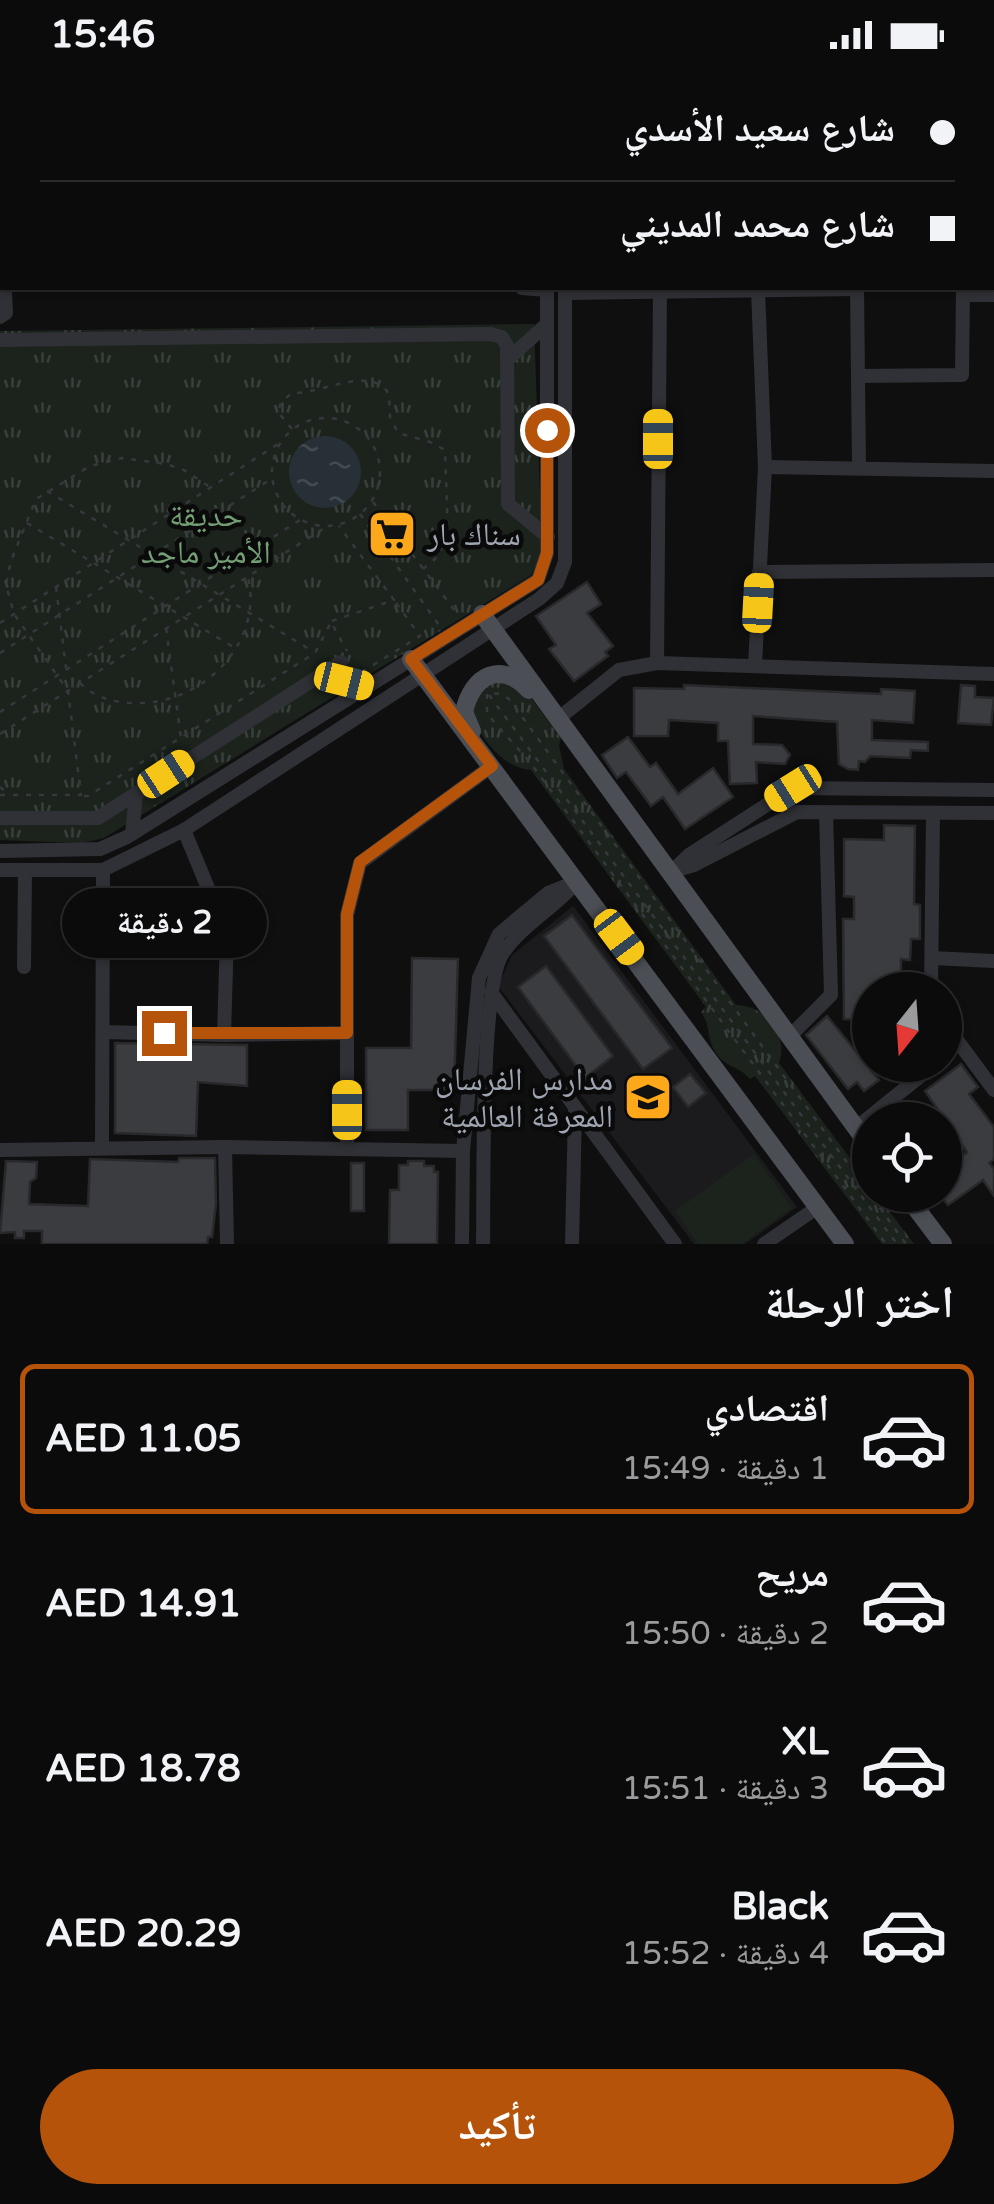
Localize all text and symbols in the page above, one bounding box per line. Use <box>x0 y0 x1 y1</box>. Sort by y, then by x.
text: 15:46 <box>50 12 155 58</box>
text: شارع سعيد الأسدي <box>624 106 895 152</box>
text: شارع محمد المديني <box>620 202 895 248</box>
route start <box>525 408 570 453</box>
car <box>643 409 673 469</box>
park label: حديقة الأمير ماجد <box>141 497 271 572</box>
supermarket icon: سناك بار <box>366 508 418 560</box>
place label: سناك بار <box>426 516 521 554</box>
car <box>741 572 775 634</box>
car <box>311 659 377 703</box>
car <box>133 745 199 803</box>
car <box>760 759 826 817</box>
callout: 2 دقيقة <box>61 888 266 958</box>
text: 2 دقيقة <box>117 904 212 942</box>
car <box>589 904 649 970</box>
north arrow <box>852 972 962 1082</box>
map controls <box>852 972 962 1212</box>
route end <box>142 1011 187 1056</box>
place label: مدارس الفرسان المعرفة العالمية <box>435 1061 613 1136</box>
school or university icon: مدارس الفرسان المعرفة العالمية <box>622 1071 674 1123</box>
car <box>332 1080 362 1140</box>
button: locate <box>852 1102 962 1212</box>
text: اختر الرحلة <box>765 1277 954 1331</box>
text: اقتصادي <box>705 1386 829 1432</box>
icon: car <box>859 1394 949 1484</box>
text: AED 11.05 <box>45 1416 241 1462</box>
text: 1 دقيقة · 15:49 <box>622 1450 829 1488</box>
text: مريح <box>755 1551 829 1597</box>
icon: car <box>859 1559 949 1649</box>
text: AED 14.91 <box>45 1581 241 1627</box>
text: 2 دقيقة · 15:50 <box>622 1615 829 1653</box>
text: XL <box>782 1719 829 1765</box>
icon: car <box>859 1724 949 1814</box>
text: AED 18.78 <box>45 1746 241 1792</box>
text: 3 دقيقة · 15:51 <box>622 1770 829 1808</box>
text: Black <box>731 1884 829 1930</box>
icon: car <box>859 1889 949 1979</box>
text: AED 20.29 <box>45 1911 241 1957</box>
text: 4 دقيقة · 15:52 <box>622 1935 829 1973</box>
button: تأكيد <box>40 2069 954 2184</box>

